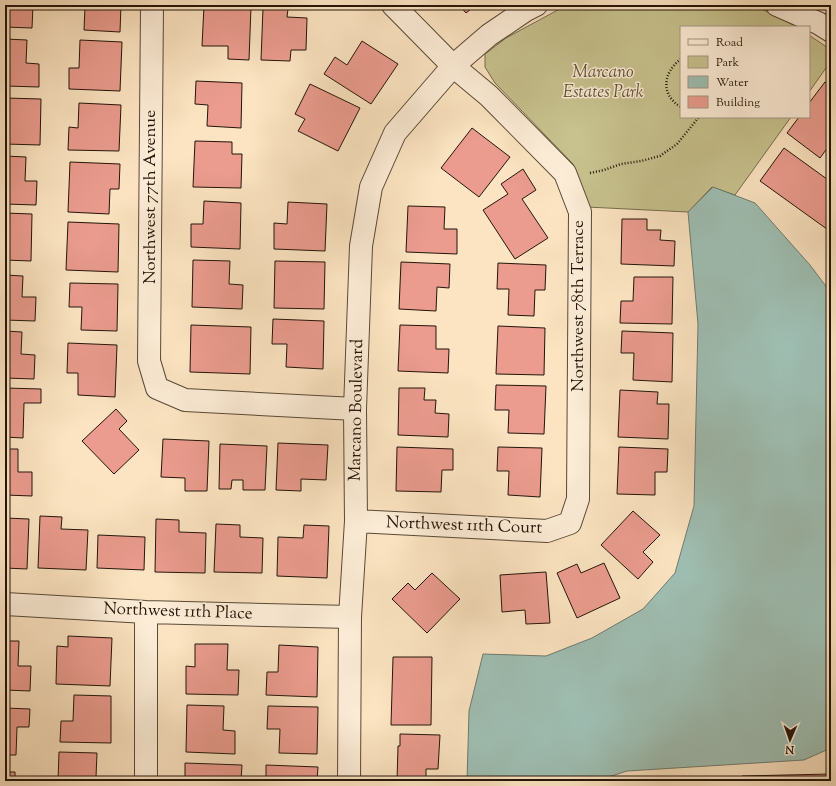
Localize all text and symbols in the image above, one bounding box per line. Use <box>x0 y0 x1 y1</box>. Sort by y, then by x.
legend <box>680 26 810 118</box>
text: Road <box>716 34 743 52</box>
text: Park <box>716 54 739 72</box>
park label: Marcano Estates Park <box>563 61 644 105</box>
text: Water <box>716 74 749 92</box>
text: Building <box>716 94 760 112</box>
street label: Northwest 77th Avenue <box>139 110 163 284</box>
street label: Northwest 78th Terrace <box>567 220 591 392</box>
street label: Marcano Boulevard <box>344 338 370 481</box>
street label: Northwest 11th Court <box>385 511 543 541</box>
street label: Northwest 11th Place <box>103 597 253 627</box>
north arrow <box>770 720 810 760</box>
text: N <box>785 741 795 757</box>

